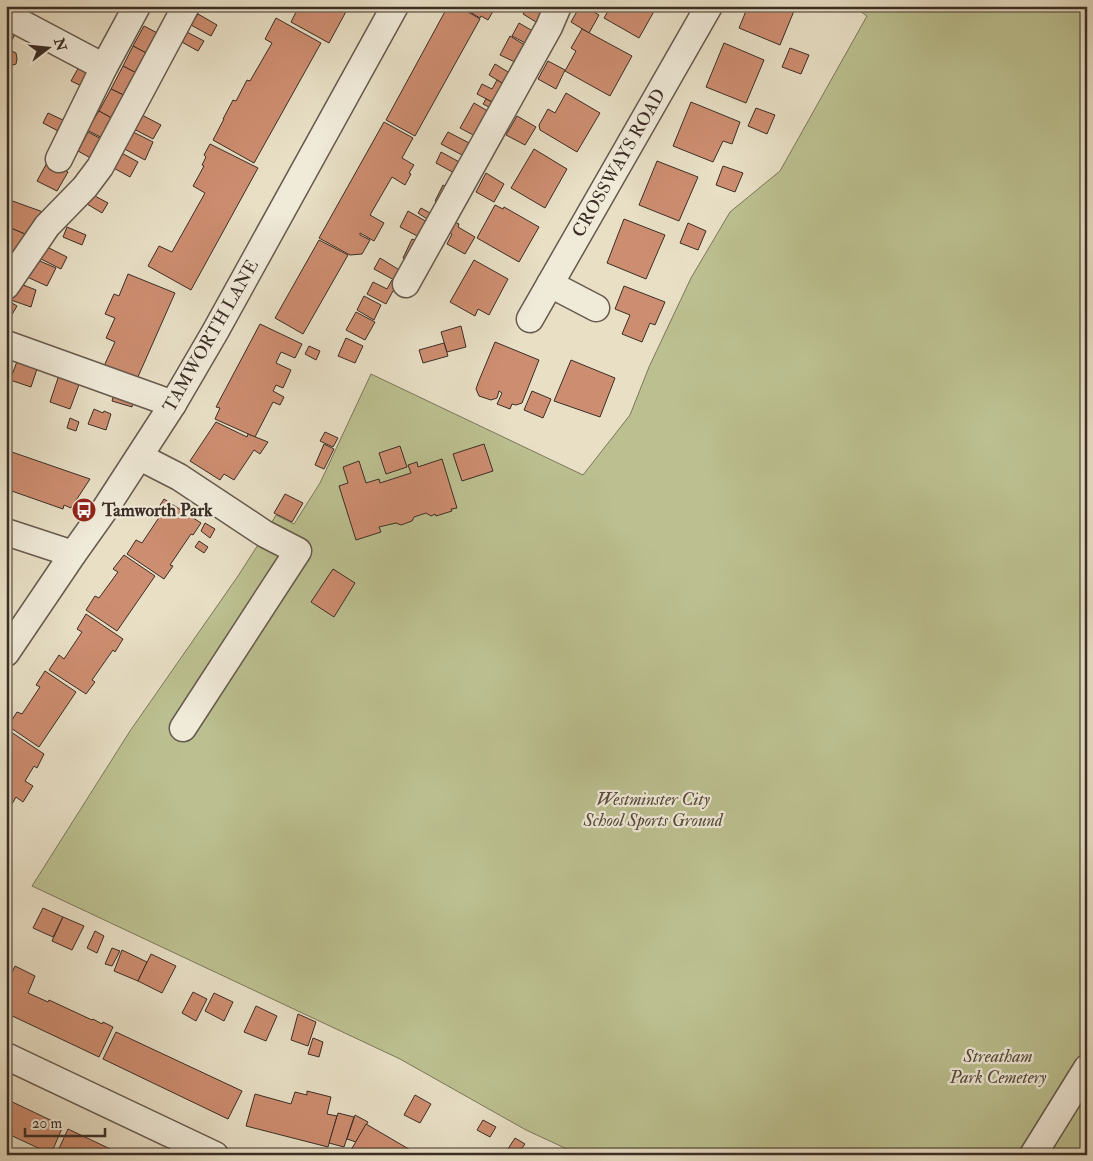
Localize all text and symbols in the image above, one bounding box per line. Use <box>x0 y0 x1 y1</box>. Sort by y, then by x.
north arrow <box>22 22 72 72</box>
text: N <box>50 35 70 53</box>
street label: CROSSWAYS ROAD <box>567 85 671 241</box>
street label: TAMWORTH LANE <box>158 256 264 416</box>
bus stop icon: Tamworth Park <box>71 497 97 523</box>
place label: Tamworth Park <box>101 499 213 522</box>
park label: Westminster City School Sports Ground <box>582 788 724 832</box>
park label: Streatham Park Cemetery <box>948 1045 1047 1089</box>
scale bar <box>25 1106 105 1138</box>
text: 20 m <box>32 1114 62 1133</box>

